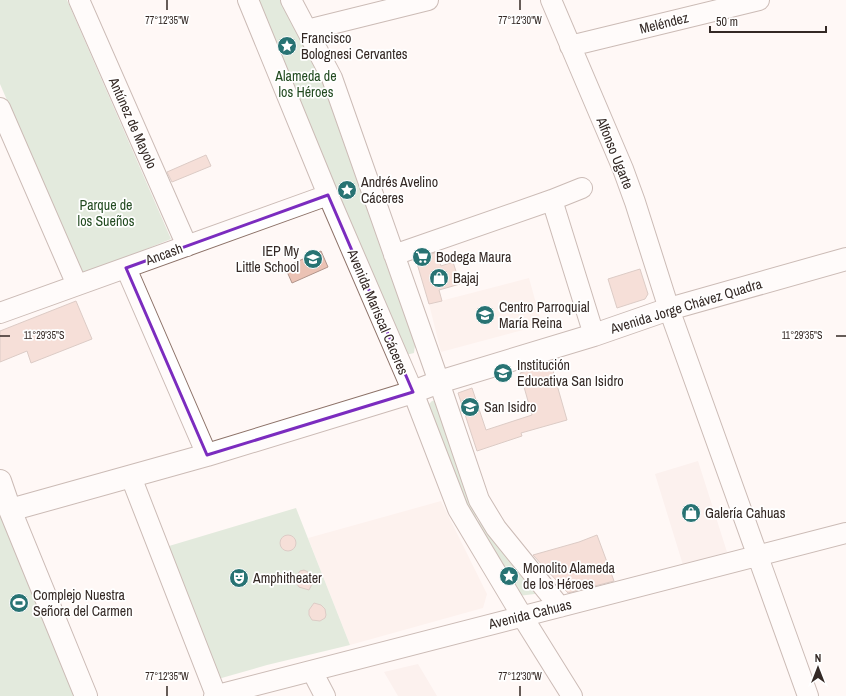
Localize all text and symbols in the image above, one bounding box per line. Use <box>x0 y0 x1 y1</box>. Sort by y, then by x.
street label: Meléndez <box>638 8 691 38</box>
scale bar <box>710 8 826 34</box>
text: 77°12'35"W <box>145 14 189 27</box>
text: 77°12'30"W <box>498 14 542 27</box>
text: 50 m <box>716 14 738 30</box>
place label: Francisco Bolognesi Cervantes <box>301 29 408 63</box>
place icon: Francisco Bolognesi Cervantes <box>276 35 298 57</box>
park label: Alameda de los Héroes <box>274 67 337 101</box>
street label: Antúnez de Mayolo <box>104 74 161 172</box>
street label: Alfonso Ugarte <box>592 113 638 192</box>
place label: Andrés Avelino Cáceres <box>360 173 438 207</box>
place icon: Andrés Avelino Cáceres <box>336 179 358 201</box>
park label: Parque de los Sueños <box>78 196 135 230</box>
street label: Ancash <box>142 239 185 269</box>
place label: IEP My Little School <box>236 242 299 276</box>
street label: Avenida Mariscal Cáceres <box>343 246 413 378</box>
supermarket icon: Bodega Maura <box>411 246 433 268</box>
school or university icon: IEP My Little School <box>302 248 324 270</box>
place label: Bodega Maura <box>436 248 512 266</box>
shop icon: Bajaj <box>428 267 450 289</box>
place label: Bajaj <box>453 269 479 287</box>
street label: Avenida Jorge Chávez Quadra <box>607 274 764 338</box>
place label: Centro Parroquial María Reina <box>499 298 590 332</box>
school or university icon: Centro Parroquial María Reina <box>474 304 496 326</box>
text: 11°29'35"S <box>24 329 65 342</box>
text: 11°29'35"S <box>782 329 823 342</box>
place label: Institución Educativa San Isidro <box>517 356 624 390</box>
school or university icon: Institución Educativa San Isidro <box>492 362 514 384</box>
school or university icon: San Isidro <box>459 396 481 418</box>
place label: San Isidro <box>484 398 536 416</box>
shop icon: Galería Cahuas <box>680 502 702 524</box>
place label: Galería Cahuas <box>705 504 786 522</box>
place label: Monolito Alameda de los Héroes <box>523 559 616 593</box>
place icon: Monolito Alameda de los Héroes <box>498 565 520 587</box>
theatre icon: Amphitheater <box>228 567 250 589</box>
place label: Amphitheater <box>252 569 322 587</box>
place label: Complejo Nuestra Señora del Carmen <box>33 586 133 620</box>
sports icon: Complejo Nuestra Señora del Carmen <box>8 592 30 614</box>
street label: Avenida Cahuas <box>486 595 574 633</box>
north arrow <box>798 648 838 688</box>
text: N <box>815 651 821 665</box>
text: 77°12'35"W <box>145 670 189 683</box>
text: 77°12'30"W <box>498 670 542 683</box>

